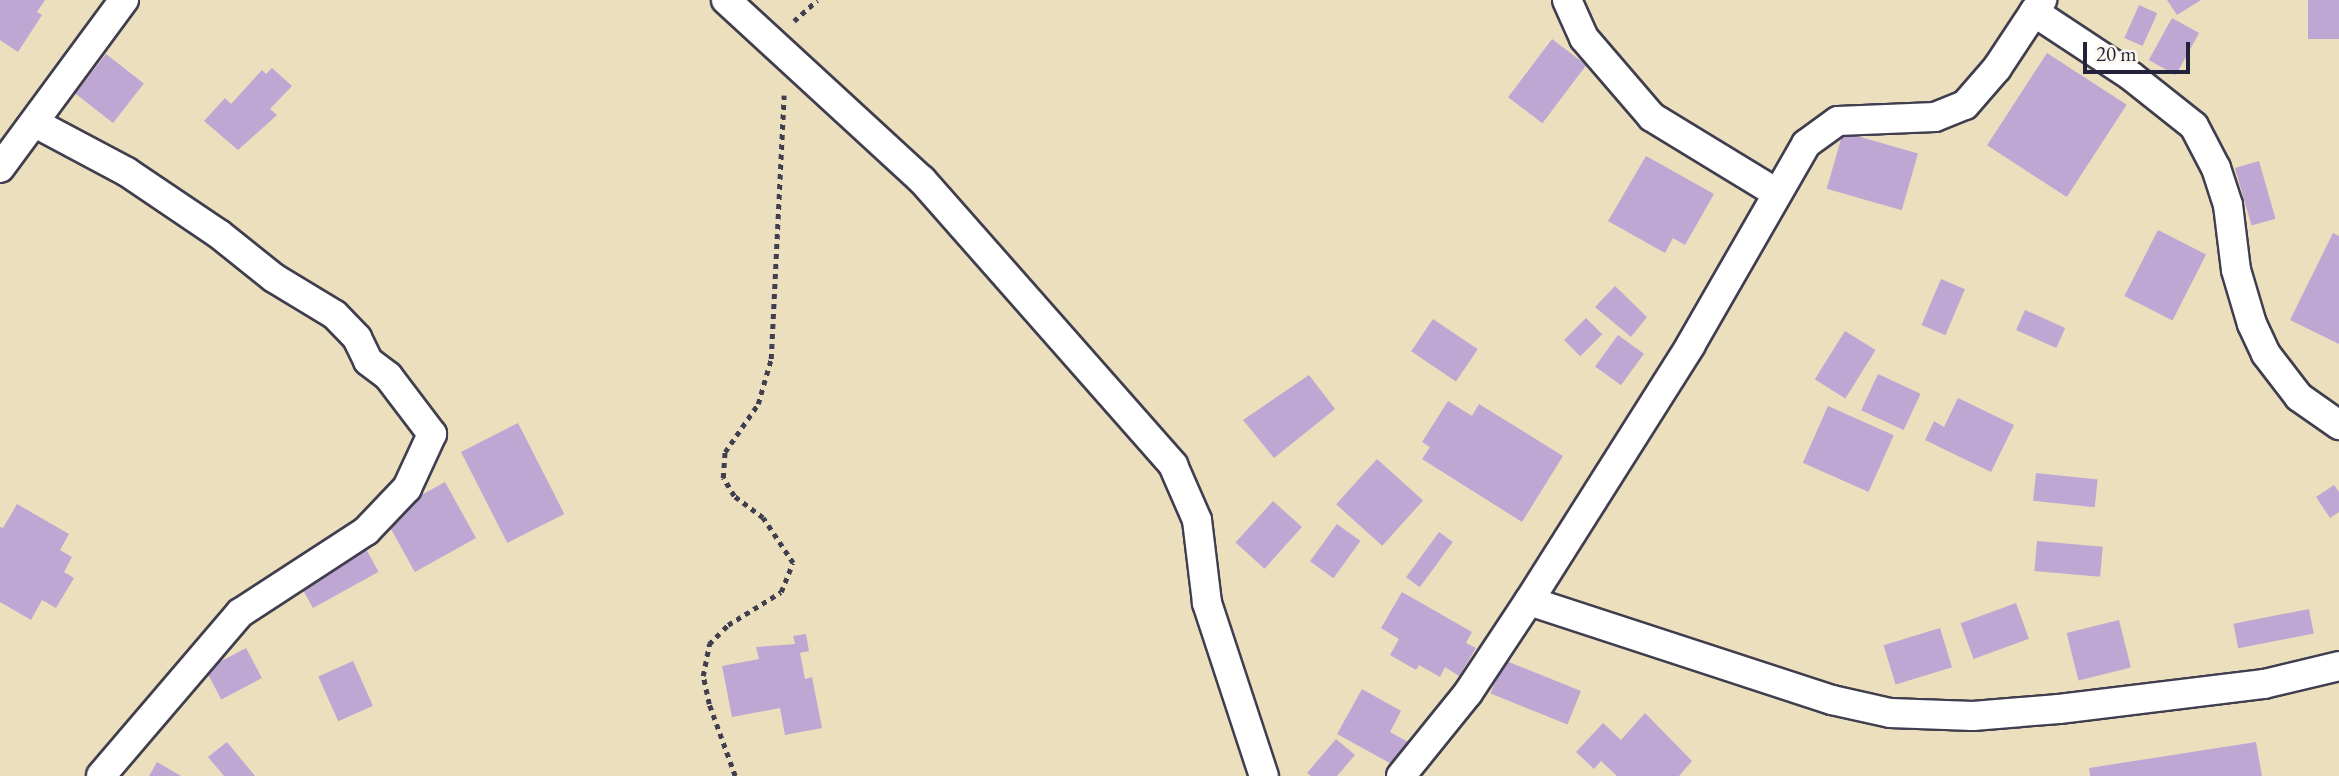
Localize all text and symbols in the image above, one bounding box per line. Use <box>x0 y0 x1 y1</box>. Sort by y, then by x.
scale bar <box>2087 28 2194 72</box>
text: 20 m <box>2096 40 2137 67</box>

